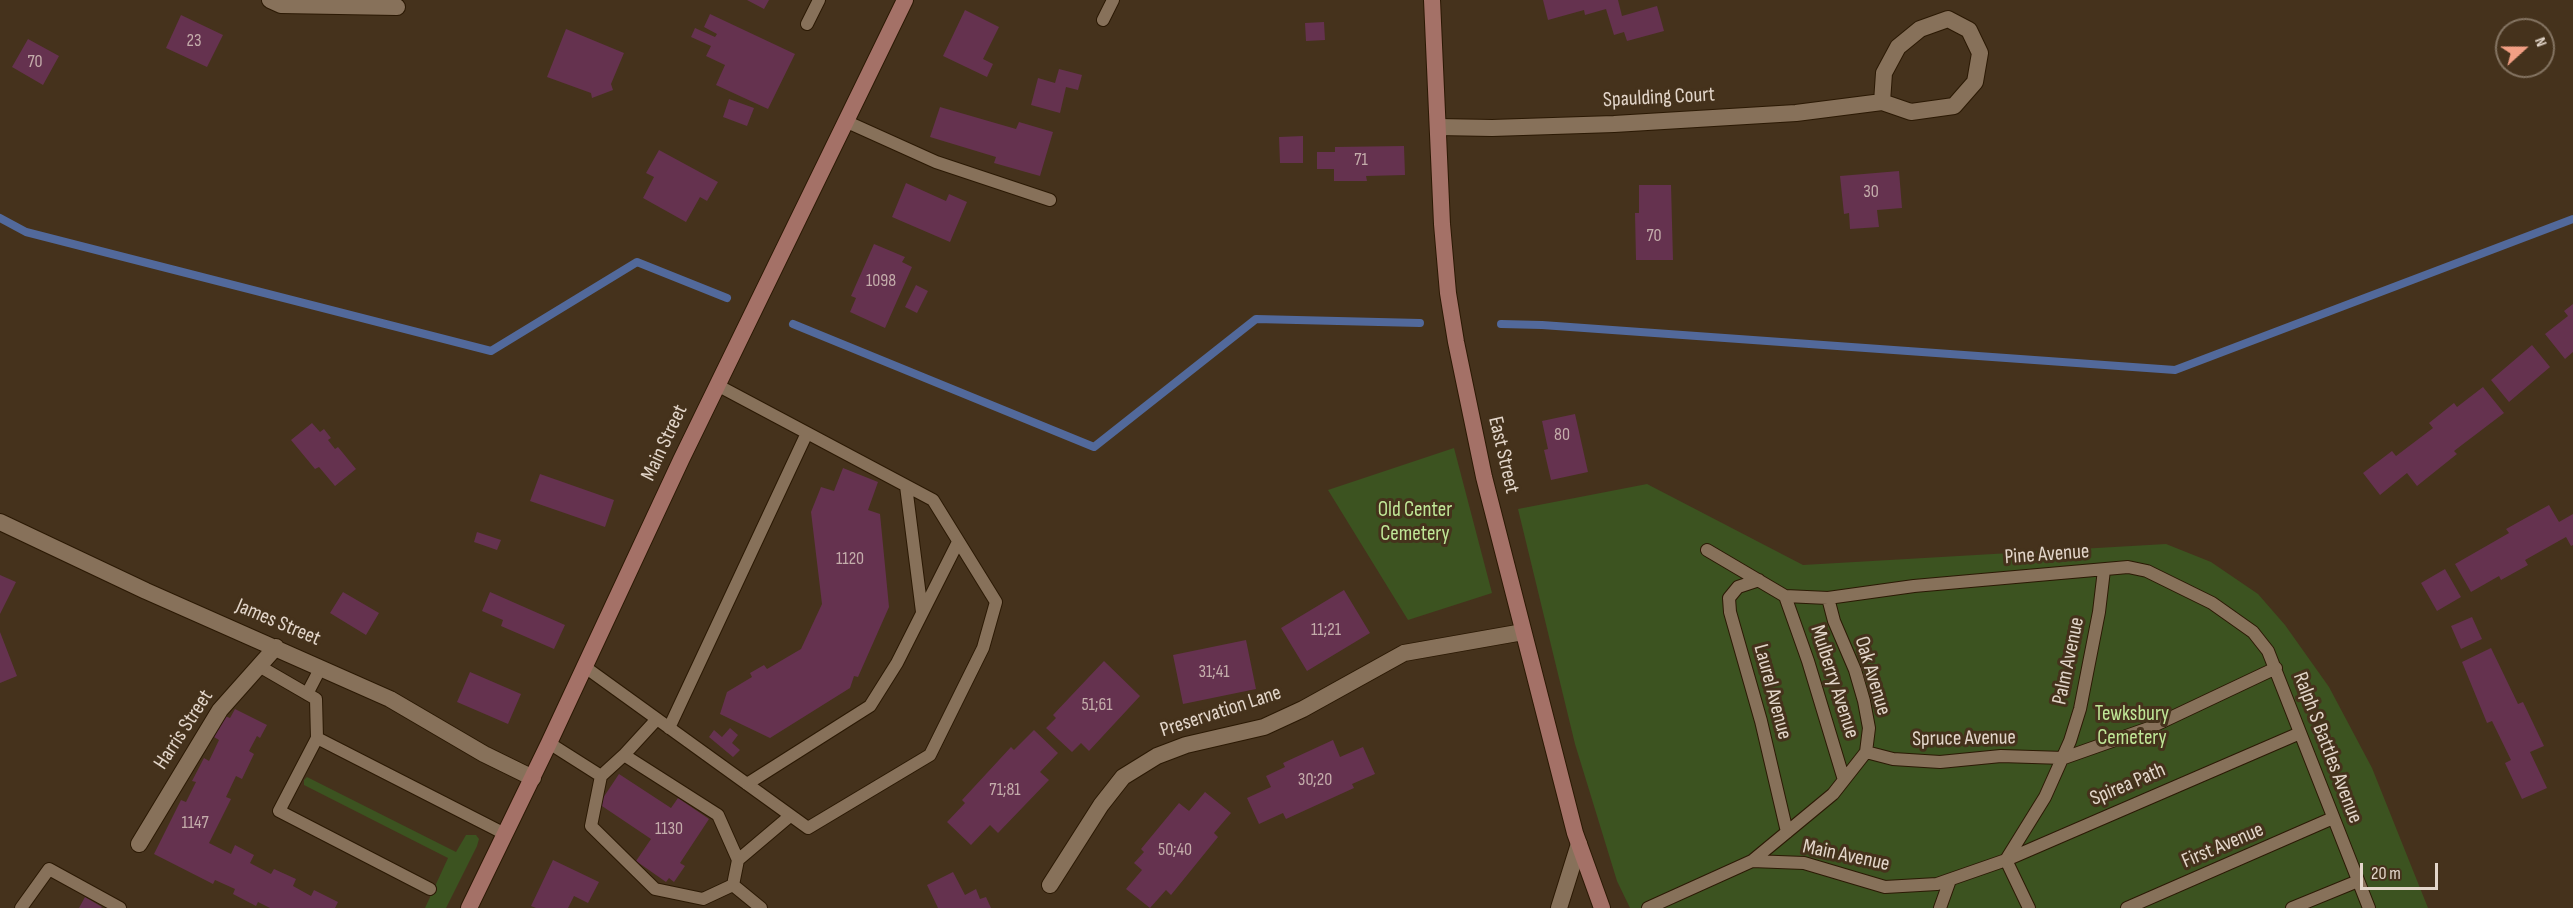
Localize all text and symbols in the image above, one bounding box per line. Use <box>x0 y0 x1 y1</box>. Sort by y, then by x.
north arrow <box>2495 18 2555 78</box>
house number: 23 <box>187 30 201 52</box>
text: N <box>2530 35 2551 49</box>
house number: 70 <box>27 51 43 73</box>
street label: Spaulding Court <box>1602 82 1716 114</box>
house number: 71 <box>1354 149 1368 171</box>
house number: 30 <box>1863 181 1879 203</box>
house number: 70 <box>1646 225 1662 247</box>
house number: 1098 <box>866 270 896 292</box>
street label: Main Street <box>636 401 694 485</box>
street label: East Street <box>1482 414 1524 496</box>
house number: 80 <box>1554 424 1570 446</box>
park label: Old Center Cemetery <box>1378 498 1452 548</box>
street label: Pine Avenue <box>2004 539 2090 571</box>
house number: 1120 <box>836 548 864 570</box>
street label: James Street <box>232 594 324 652</box>
street label: Palm Avenue <box>2047 615 2091 707</box>
house number: 11;21 <box>1311 619 1341 641</box>
street label: Mulberry Avenue <box>1804 622 1864 742</box>
street label: Oak Avenue <box>1848 634 1896 718</box>
street label: Laurel Avenue <box>1747 642 1797 742</box>
house number: 31;41 <box>1198 661 1230 683</box>
street label: Ralph S Battles Avenue <box>2287 669 2367 827</box>
street label: Preservation Lane <box>1157 681 1285 743</box>
street label: Harris Street <box>149 685 219 775</box>
house number: 51;61 <box>1081 694 1113 716</box>
park label: Tewksbury Cemetery <box>2095 702 2169 752</box>
street label: Spruce Avenue <box>1912 725 2016 753</box>
street label: Spirea Path <box>2087 758 2169 812</box>
house number: 30;20 <box>1298 769 1332 791</box>
house number: 71;81 <box>989 779 1021 801</box>
house number: 1147 <box>181 812 209 834</box>
street label: First Avenue <box>2178 817 2268 875</box>
house number: 1130 <box>655 818 683 840</box>
street label: Main Avenue <box>1800 835 1892 877</box>
house number: 50;40 <box>1158 839 1192 861</box>
scale bar <box>2363 851 2441 889</box>
text: 20 m <box>2371 863 2401 884</box>

